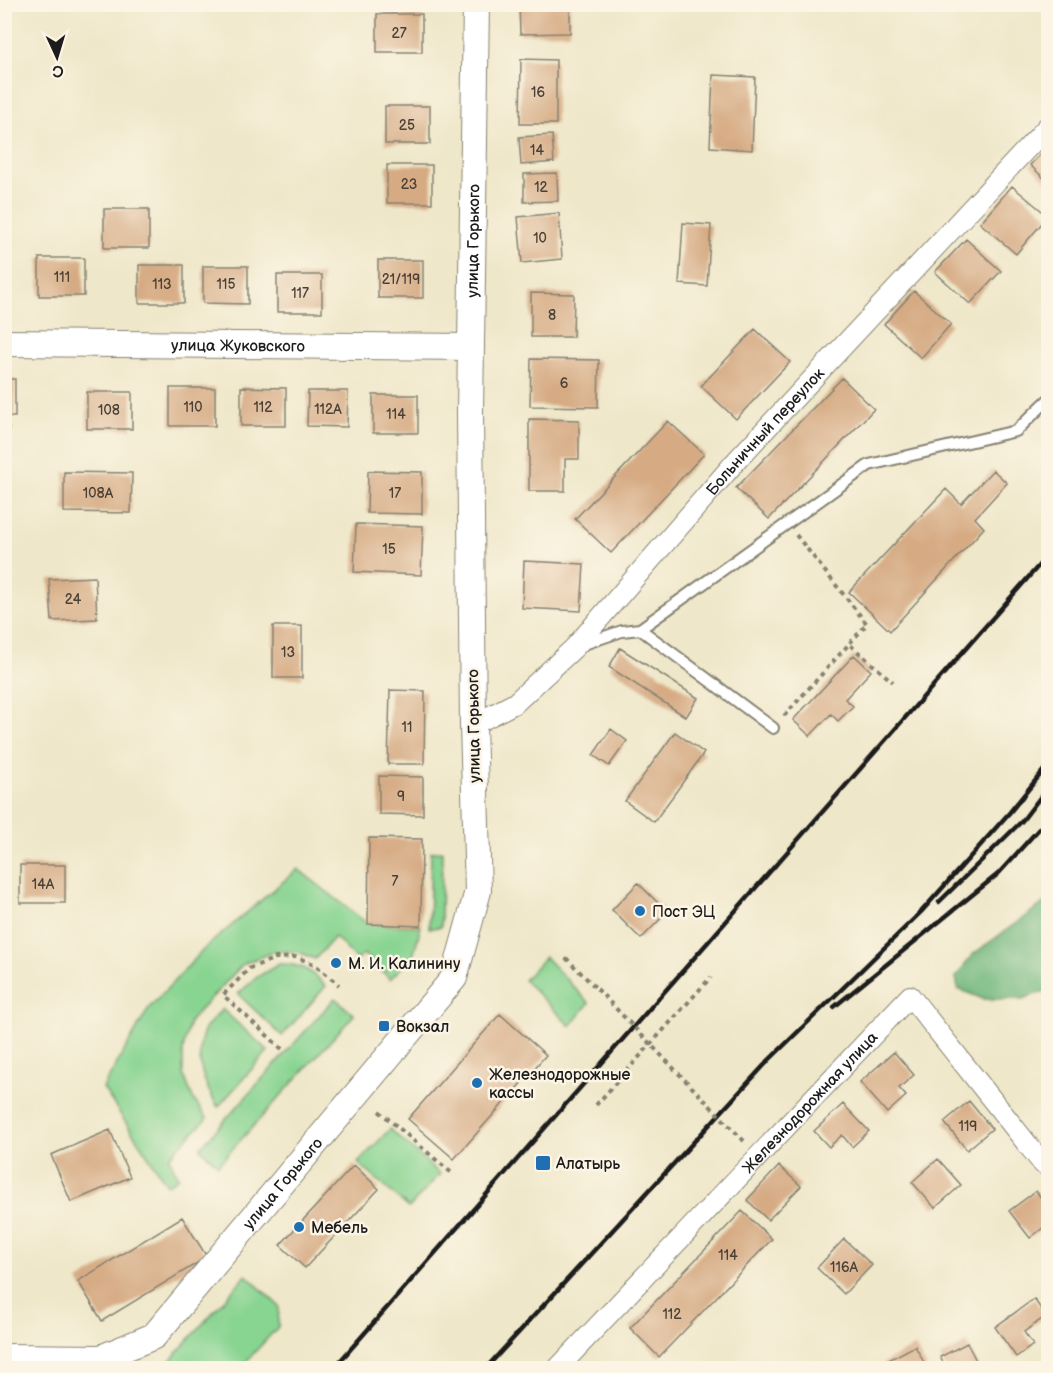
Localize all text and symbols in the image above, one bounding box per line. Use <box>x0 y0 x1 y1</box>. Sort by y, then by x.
house number: 27 <box>391 25 407 42</box>
north arrow <box>27 27 87 87</box>
text: С <box>52 61 64 80</box>
house number: 16 <box>531 84 545 101</box>
house number: 25 <box>399 117 415 134</box>
house number: 14 <box>530 142 544 159</box>
house number: 23 <box>401 176 417 193</box>
house number: 12 <box>534 179 549 196</box>
street label: улица Горького <box>464 184 484 298</box>
house number: 10 <box>533 230 547 247</box>
house number: 111 <box>54 269 70 286</box>
house number: 21/119 <box>382 271 420 288</box>
house number: 113 <box>152 276 172 293</box>
house number: 115 <box>217 276 235 293</box>
house number: 117 <box>291 285 309 302</box>
house number: 8 <box>548 307 556 324</box>
street label: улица Жуковского <box>171 336 305 357</box>
street label: Больничный переулок <box>703 364 829 500</box>
house number: 6 <box>560 375 569 392</box>
house number: 110 <box>183 399 203 416</box>
house number: 112 <box>253 399 273 416</box>
house number: 112А <box>314 401 342 418</box>
house number: 108 <box>98 402 120 419</box>
house number: 114 <box>386 406 406 423</box>
house number: 108А <box>83 485 114 502</box>
house number: 17 <box>389 485 401 502</box>
house number: 15 <box>382 541 396 558</box>
house number: 24 <box>65 591 82 608</box>
house number: 13 <box>281 644 295 661</box>
street label: улица Горького <box>464 669 485 783</box>
house number: 11 <box>402 719 412 736</box>
house number: 9 <box>397 788 405 805</box>
house number: 7 <box>392 873 399 890</box>
house number: 14А <box>32 876 55 893</box>
place label: Пост ЭЦ <box>652 903 716 922</box>
marker: Пост ЭЦ <box>633 904 647 918</box>
place label: М. И. Калинину <box>348 955 461 974</box>
marker: М. И. Калинину <box>329 956 343 970</box>
place label: Вокзал <box>396 1018 449 1037</box>
marker: Вокзал <box>377 1019 391 1033</box>
street label: Железнодорожная улица <box>739 1028 883 1178</box>
place label: Железнодорожные кассы <box>489 1066 630 1103</box>
marker: Железнодорожные кассы <box>470 1076 484 1090</box>
house number: 119 <box>959 1118 977 1135</box>
street label: улица Горького <box>240 1134 327 1234</box>
marker: Алатырь <box>534 1154 552 1172</box>
place label: Алатырь <box>555 1155 620 1174</box>
place label: Мебель <box>311 1219 368 1238</box>
marker: Мебель <box>292 1220 306 1234</box>
house number: 114 <box>718 1247 738 1264</box>
house number: 116А <box>830 1259 858 1276</box>
house number: 112 <box>662 1306 682 1323</box>

